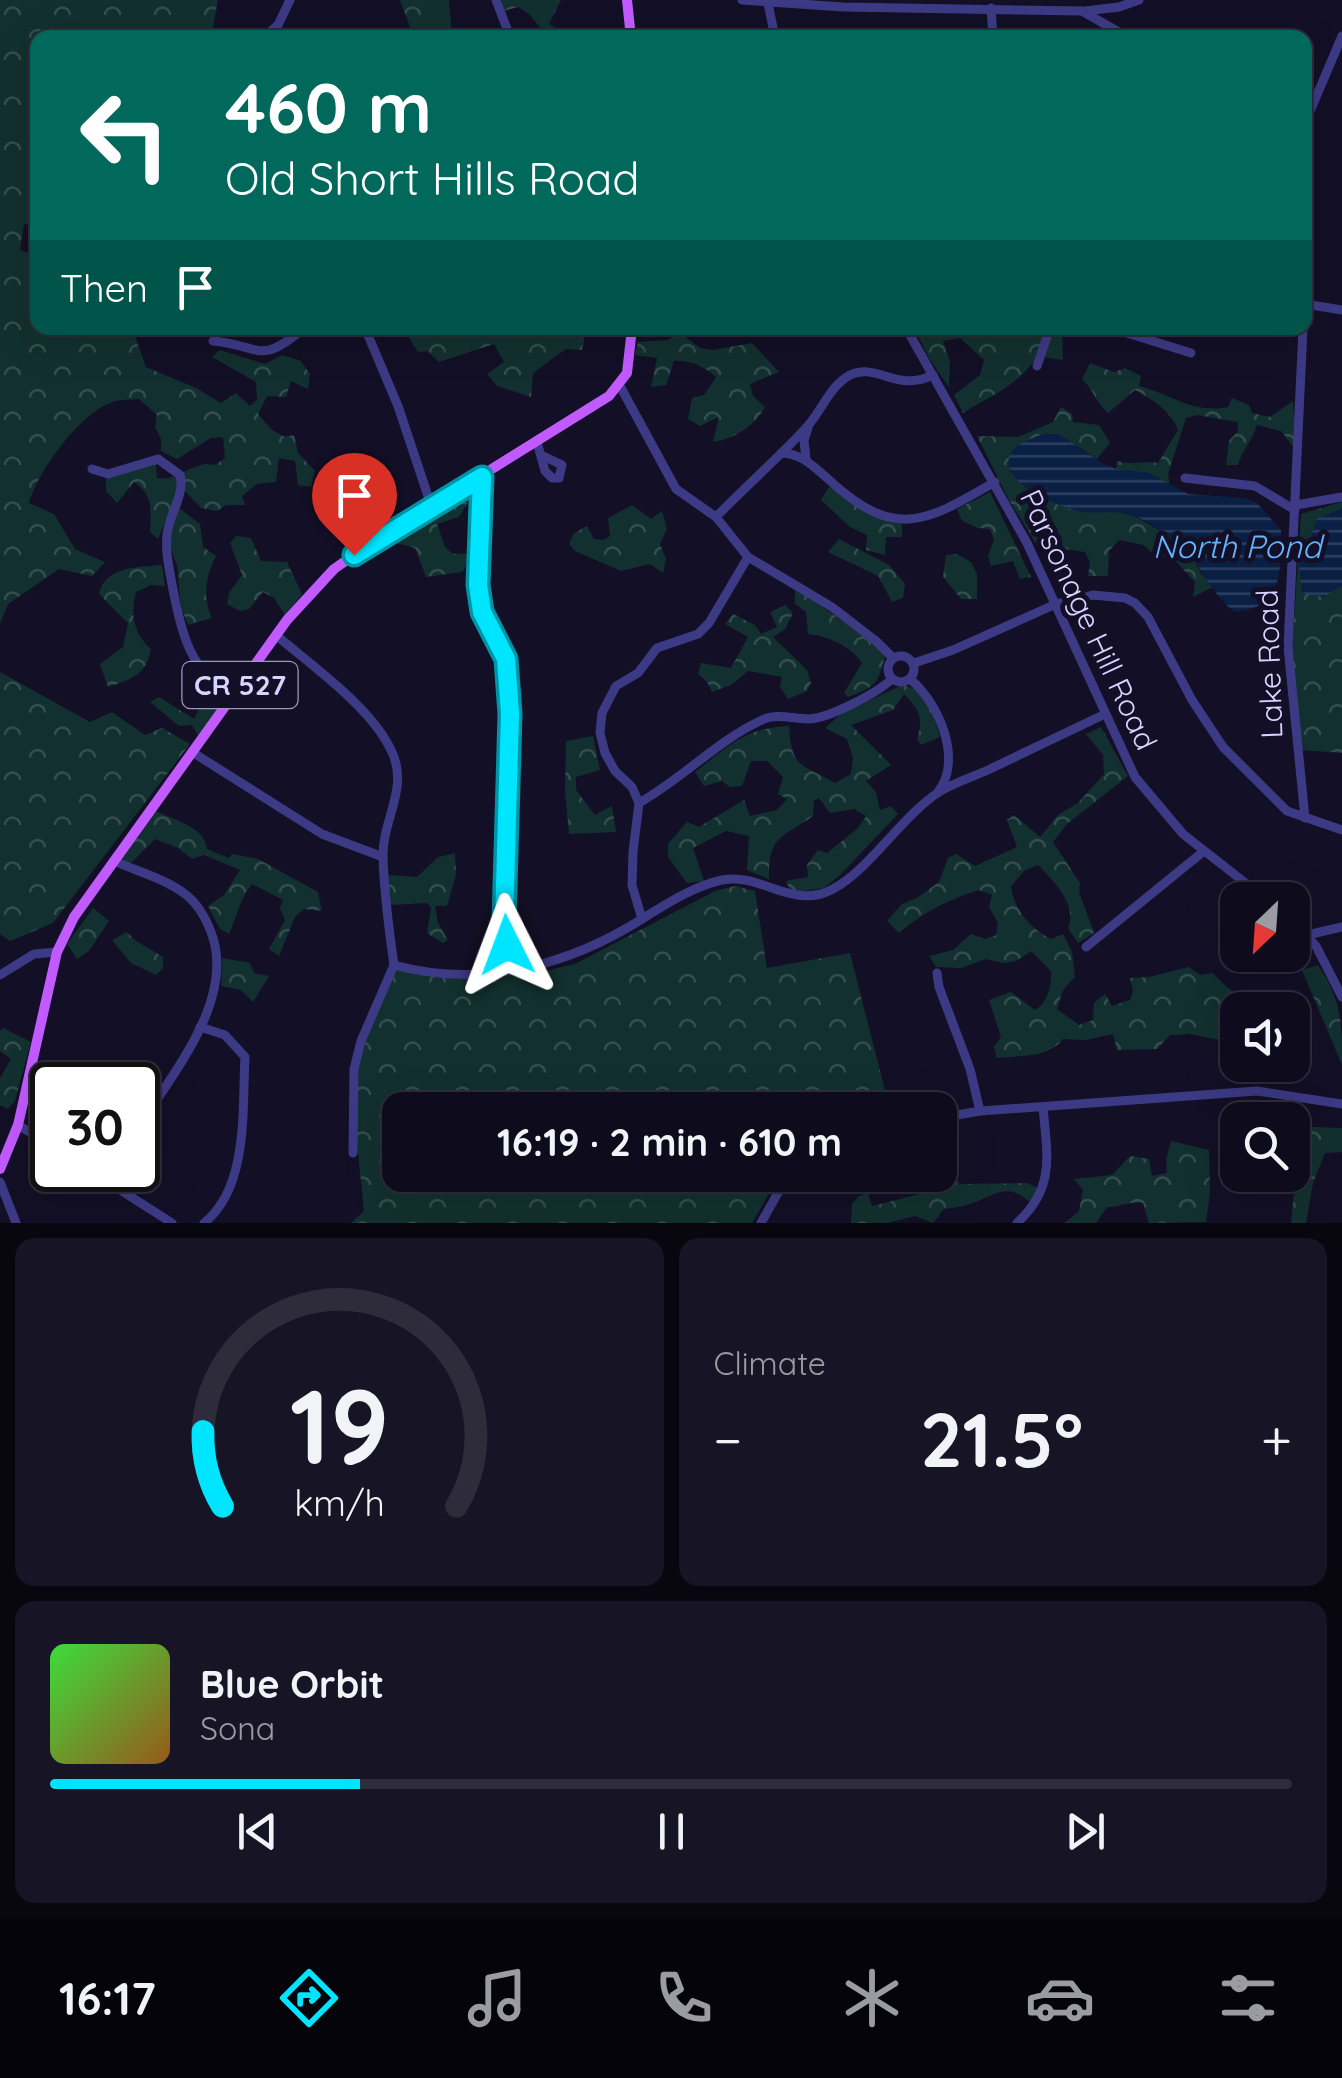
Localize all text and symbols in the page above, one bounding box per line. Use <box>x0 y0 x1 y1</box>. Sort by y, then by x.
text: 460 m <box>225 63 432 151</box>
icon: left <box>60 70 190 200</box>
text: Old Short Hills Road <box>225 150 640 206</box>
icon: arrive <box>168 260 223 315</box>
text: Then <box>60 264 148 312</box>
pin <box>312 453 397 556</box>
icon: arrive <box>327 468 382 523</box>
street label: Parsonage Hill Road <box>1012 483 1166 756</box>
water label: North Pond <box>1153 526 1325 566</box>
street label: Lake Road <box>1247 589 1291 739</box>
road number: CR 527 <box>182 662 298 708</box>
north arrow <box>1220 882 1310 972</box>
map controls <box>1220 882 1310 1192</box>
position arrow <box>455 893 559 997</box>
button: sound <box>1220 992 1310 1082</box>
speed limit sign: 30 <box>30 1062 160 1192</box>
button: search <box>1220 1102 1310 1192</box>
text: 16:19 · 2 min · 610 m <box>497 1118 842 1166</box>
text: Climate <box>714 1343 826 1383</box>
text: 19 <box>289 1360 389 1490</box>
text: 21.5° <box>920 1392 1083 1486</box>
text: − <box>714 1405 742 1474</box>
text: + <box>1261 1405 1292 1474</box>
text: km/h <box>294 1480 385 1525</box>
text: Blue Orbit <box>200 1660 384 1708</box>
text: Sona <box>200 1708 275 1748</box>
icon: previous <box>230 1804 285 1859</box>
icon: pause <box>644 1804 699 1859</box>
icon: next <box>1058 1804 1113 1859</box>
icon: directions <box>274 1963 344 2033</box>
icon: music <box>462 1963 532 2033</box>
icon: phone <box>649 1963 719 2033</box>
icon: climate <box>837 1963 907 2033</box>
icon: car <box>1025 1963 1095 2033</box>
icon: filters <box>1213 1963 1283 2033</box>
text: 16:17 <box>59 1970 156 2026</box>

